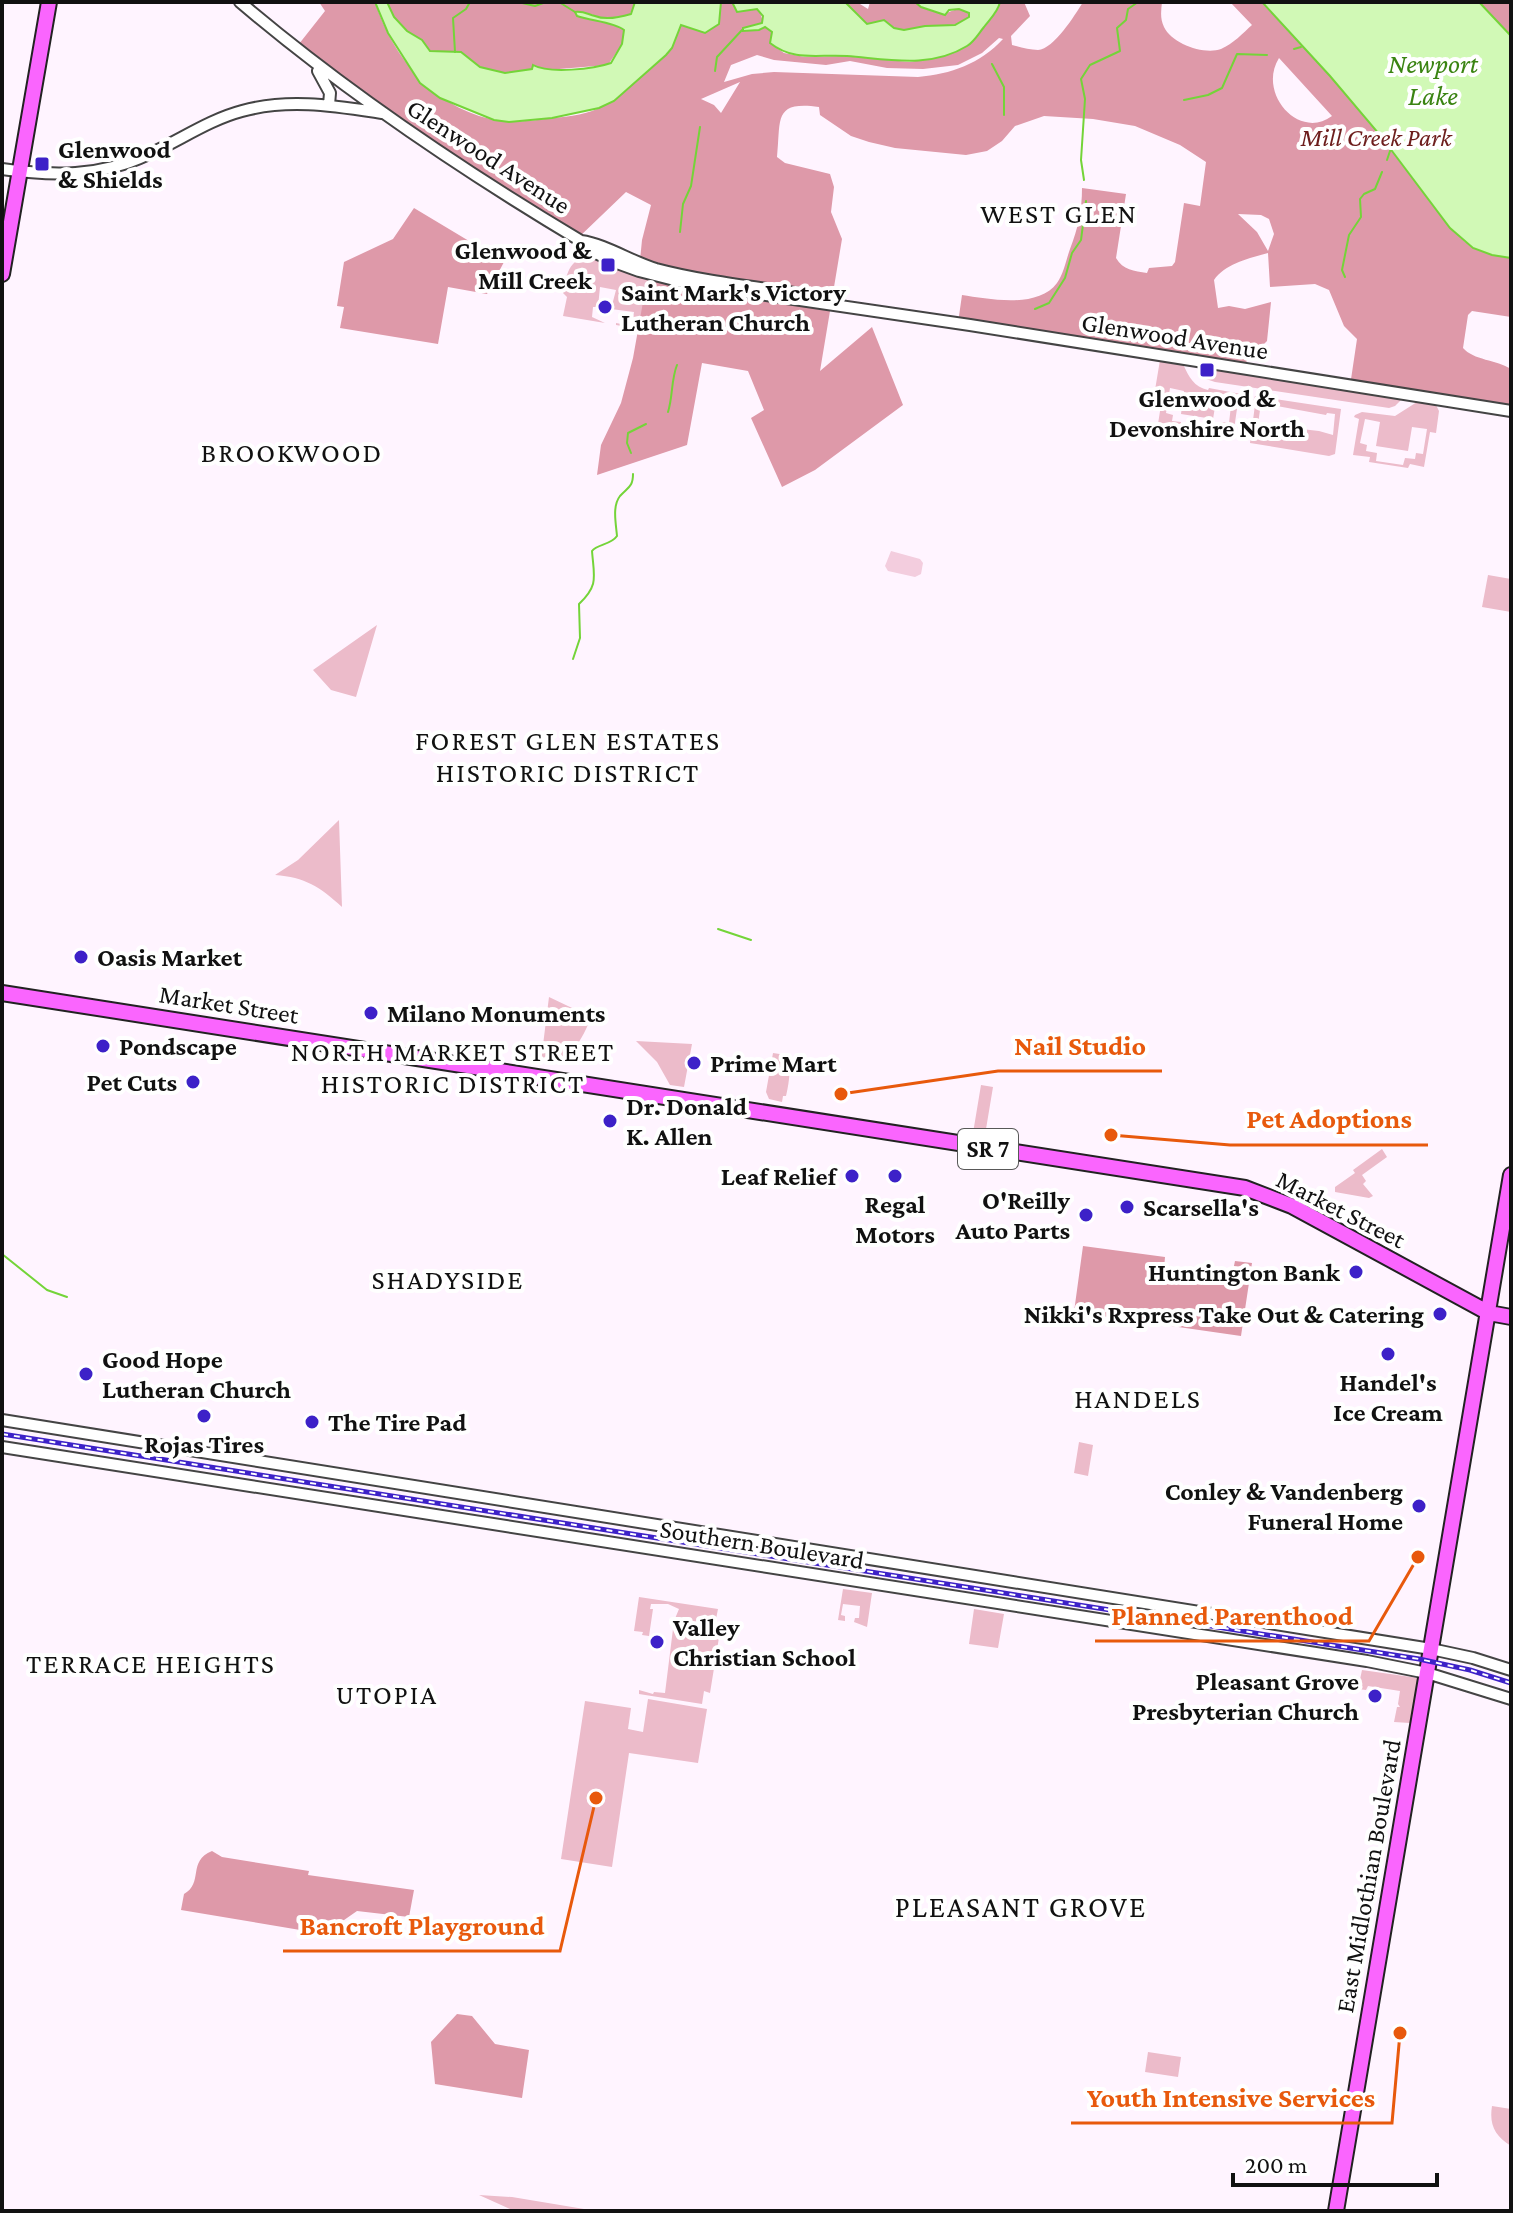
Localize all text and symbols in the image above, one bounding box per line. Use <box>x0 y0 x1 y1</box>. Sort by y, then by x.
water label: Newport Lake <box>1388 48 1479 111</box>
street label: Glenwood Avenue <box>402 93 576 220</box>
park label: Mill Creek Park <box>1299 123 1453 152</box>
place label: Glenwood & Shields <box>58 135 171 194</box>
marker: Glenwood & Shields <box>33 155 51 173</box>
district label: WEST GLEN <box>980 198 1138 229</box>
place label: Glenwood & Mill Creek <box>455 236 593 295</box>
marker: Glenwood & Mill Creek <box>599 256 617 274</box>
place label: Saint Mark's Victory Lutheran Church <box>621 278 846 337</box>
marker: Saint Mark's Victory Lutheran Church <box>596 298 614 316</box>
street label: Glenwood Avenue <box>1080 307 1270 366</box>
marker: Glenwood & Devonshire North <box>1198 361 1216 379</box>
place label: Glenwood & Devonshire North <box>1109 384 1305 443</box>
district label: BROOKWOOD <box>201 437 383 468</box>
district label: FOREST GLEN ESTATES HISTORIC DISTRICT <box>415 725 721 788</box>
place label: Oasis Market <box>97 943 243 972</box>
marker: Oasis Market <box>72 948 90 966</box>
street label: Market Street <box>157 979 301 1030</box>
place label: Milano Monuments <box>387 999 605 1028</box>
marker: Milano Monuments <box>362 1004 380 1022</box>
callout: Nail Studio <box>998 1019 1162 1071</box>
text: Nail Studio <box>1014 1030 1146 1061</box>
place label: Pondscape <box>119 1032 237 1061</box>
district label: NORTH MARKET STREET HISTORIC DISTRICT <box>291 1036 615 1099</box>
marker: Pondscape <box>94 1037 112 1055</box>
place label: Prime Mart <box>710 1049 837 1078</box>
marker: Prime Mart <box>685 1054 703 1072</box>
place label: Pet Cuts <box>87 1068 177 1097</box>
marker: Pet Cuts <box>184 1073 202 1091</box>
place label: Dr. Donald K. Allen <box>626 1092 747 1151</box>
callout: Pet Adoptions <box>1230 1093 1428 1145</box>
text: Pet Adoptions <box>1246 1103 1412 1134</box>
marker: Dr. Donald K. Allen <box>601 1112 619 1130</box>
road number: SR 7 <box>958 1129 1018 1169</box>
place label: Leaf Relief <box>721 1162 838 1191</box>
street label: Market Street <box>1271 1165 1410 1254</box>
marker: Leaf Relief <box>843 1167 861 1185</box>
marker: Regal Motors <box>886 1167 904 1185</box>
place label: O'Reilly Auto Parts <box>955 1186 1070 1245</box>
place label: Regal Motors <box>855 1190 935 1249</box>
place label: Scarsella's <box>1143 1193 1259 1222</box>
marker: Scarsella's <box>1118 1198 1136 1216</box>
marker: O'Reilly Auto Parts <box>1077 1206 1095 1224</box>
place label: Huntington Bank <box>1148 1258 1341 1287</box>
marker: Huntington Bank <box>1347 1263 1365 1281</box>
district label: SHADYSIDE <box>371 1264 525 1295</box>
place label: Nikki's Rxpress Take Out & Catering <box>1024 1300 1424 1329</box>
marker: Nikki's Rxpress Take Out & Catering <box>1431 1305 1449 1323</box>
place label: Good Hope Lutheran Church <box>102 1345 291 1404</box>
marker: Handel's Ice Cream <box>1379 1345 1397 1363</box>
marker: Good Hope Lutheran Church <box>77 1365 95 1383</box>
place label: Handel's Ice Cream <box>1333 1368 1443 1427</box>
district label: HANDELS <box>1074 1383 1202 1414</box>
marker: Rojas Tires <box>195 1407 213 1425</box>
place label: The Tire Pad <box>328 1408 466 1437</box>
marker: The Tire Pad <box>303 1413 321 1431</box>
place label: Rojas Tires <box>144 1430 264 1459</box>
place label: Conley & Vandenberg Funeral Home <box>1165 1477 1403 1536</box>
marker: Conley & Vandenberg Funeral Home <box>1410 1497 1428 1515</box>
street label: Southern Boulevard <box>658 1514 866 1575</box>
callout: Planned Parenthood <box>1095 1589 1369 1641</box>
text: Planned Parenthood <box>1111 1600 1354 1631</box>
place label: Valley Christian School <box>672 1613 856 1672</box>
marker: Valley Christian School <box>648 1633 666 1651</box>
district label: TERRACE HEIGHTS <box>26 1648 276 1679</box>
place label: Pleasant Grove Presbyterian Church <box>1132 1667 1359 1726</box>
district label: UTOPIA <box>336 1679 438 1710</box>
marker: Pleasant Grove Presbyterian Church <box>1366 1687 1384 1705</box>
street label: East Midlothian Boulevard <box>1330 1737 1407 2015</box>
district label: PLEASANT GROVE <box>895 1890 1147 1923</box>
callout: Bancroft Playground <box>283 1899 560 1951</box>
text: Bancroft Playground <box>299 1910 545 1941</box>
callout: Youth Intensive Services <box>1071 2071 1392 2123</box>
text: Youth Intensive Services <box>1087 2082 1375 2113</box>
scale bar <box>1233 2137 1437 2187</box>
text: 200 m <box>1245 2151 1307 2178</box>

